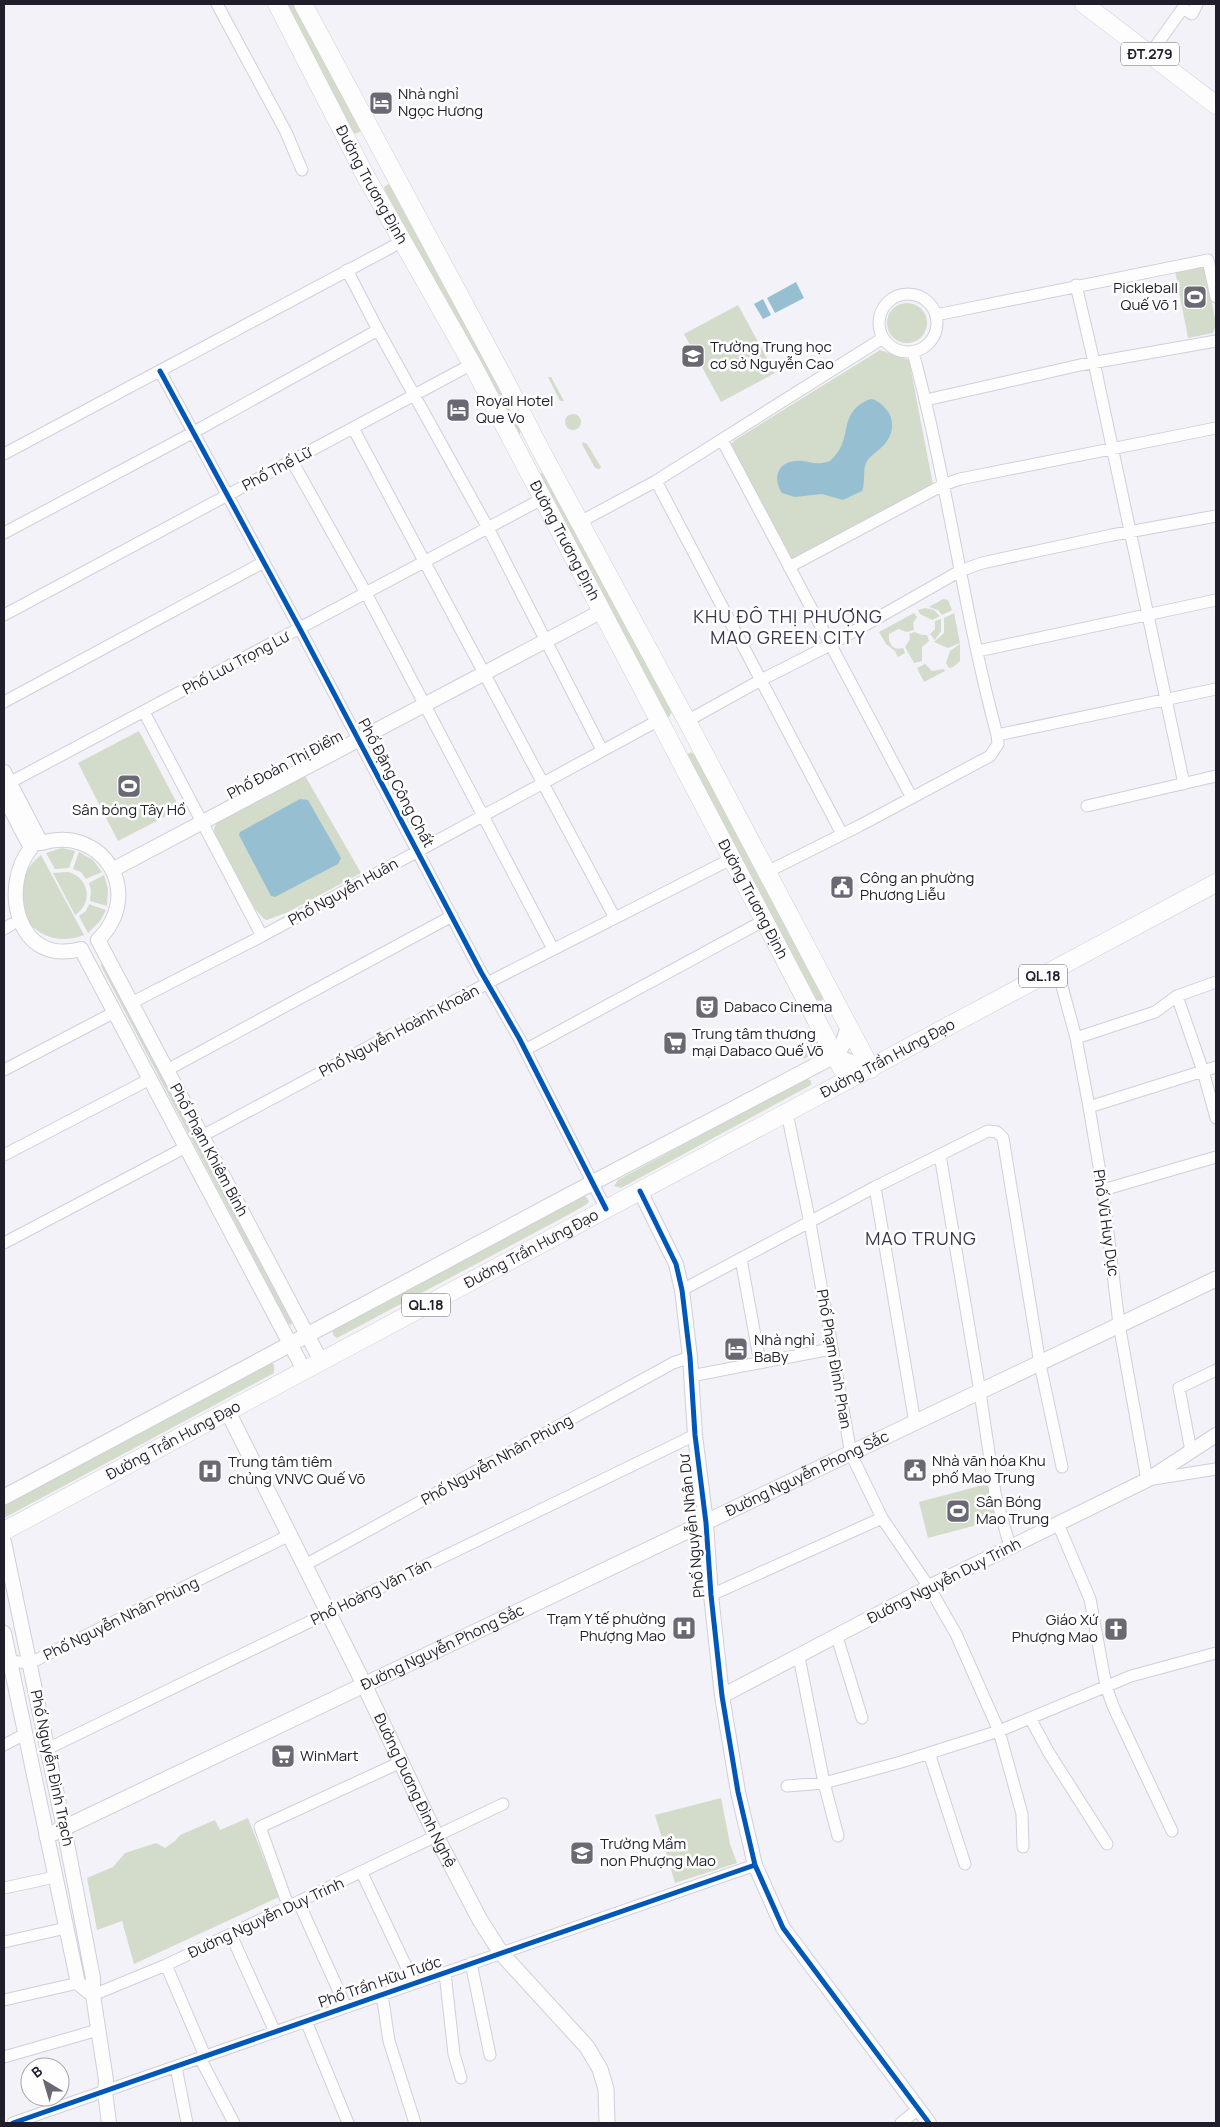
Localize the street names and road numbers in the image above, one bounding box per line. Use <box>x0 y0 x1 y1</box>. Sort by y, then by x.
road number: ĐT.279 <box>1121 42 1179 66</box>
street label: Đường Trương Định <box>331 121 413 248</box>
street label: Phố Thế Lữ <box>238 441 316 496</box>
street label: Đường Trương Định <box>525 477 605 604</box>
street label: Phố Lưu Trọng Lư <box>179 625 294 700</box>
street label: Phố Đặng Công Chất <box>354 715 439 851</box>
street label: Phố Đoàn Thị Điểm <box>223 725 346 804</box>
street label: Đường Trương Định <box>713 835 794 963</box>
street label: Phố Nguyễn Huân <box>284 853 401 930</box>
road number: QL.18 <box>1019 964 1067 988</box>
street label: Phố Nguyễn Hoành Khoản <box>315 979 482 1082</box>
street label: Đường Trần Hưng Đạo <box>816 1014 958 1103</box>
street label: Phố Phạm Khiêm Bính <box>165 1080 253 1220</box>
street label: Phố Vũ Huy Dực <box>1089 1168 1124 1278</box>
street label: Đường Trần Hưng Đạo <box>460 1204 602 1293</box>
street label: Phố Phạm Đình Phan <box>812 1287 857 1430</box>
road number: QL.18 <box>402 1294 450 1316</box>
street label: Đường Trần Hưng Đạo <box>102 1395 244 1485</box>
street label: Phố Nguyễn Nhân Phùng <box>417 1409 576 1510</box>
street label: Đường Nguyễn Phong Sắc <box>722 1425 892 1521</box>
street label: Phố Nguyễn Nhân Dư <box>673 1452 709 1599</box>
street label: Đường Nguyễn Duy Trinh <box>863 1533 1024 1628</box>
street label: Phố Hoàng Văn Tán <box>307 1553 435 1630</box>
street label: Phố Nguyễn Nhân Phùng <box>40 1572 202 1665</box>
street label: Đường Nguyễn Phong Sắc <box>357 1599 527 1695</box>
street label: Phố Nguyễn Đình Trạch <box>26 1688 79 1848</box>
street label: Đường Dương Đình Nghệ <box>369 1710 462 1871</box>
street label: Đường Nguyễn Duy Trinh <box>184 1872 347 1963</box>
street label: Phố Trần Hữu Tước <box>315 1951 444 2012</box>

